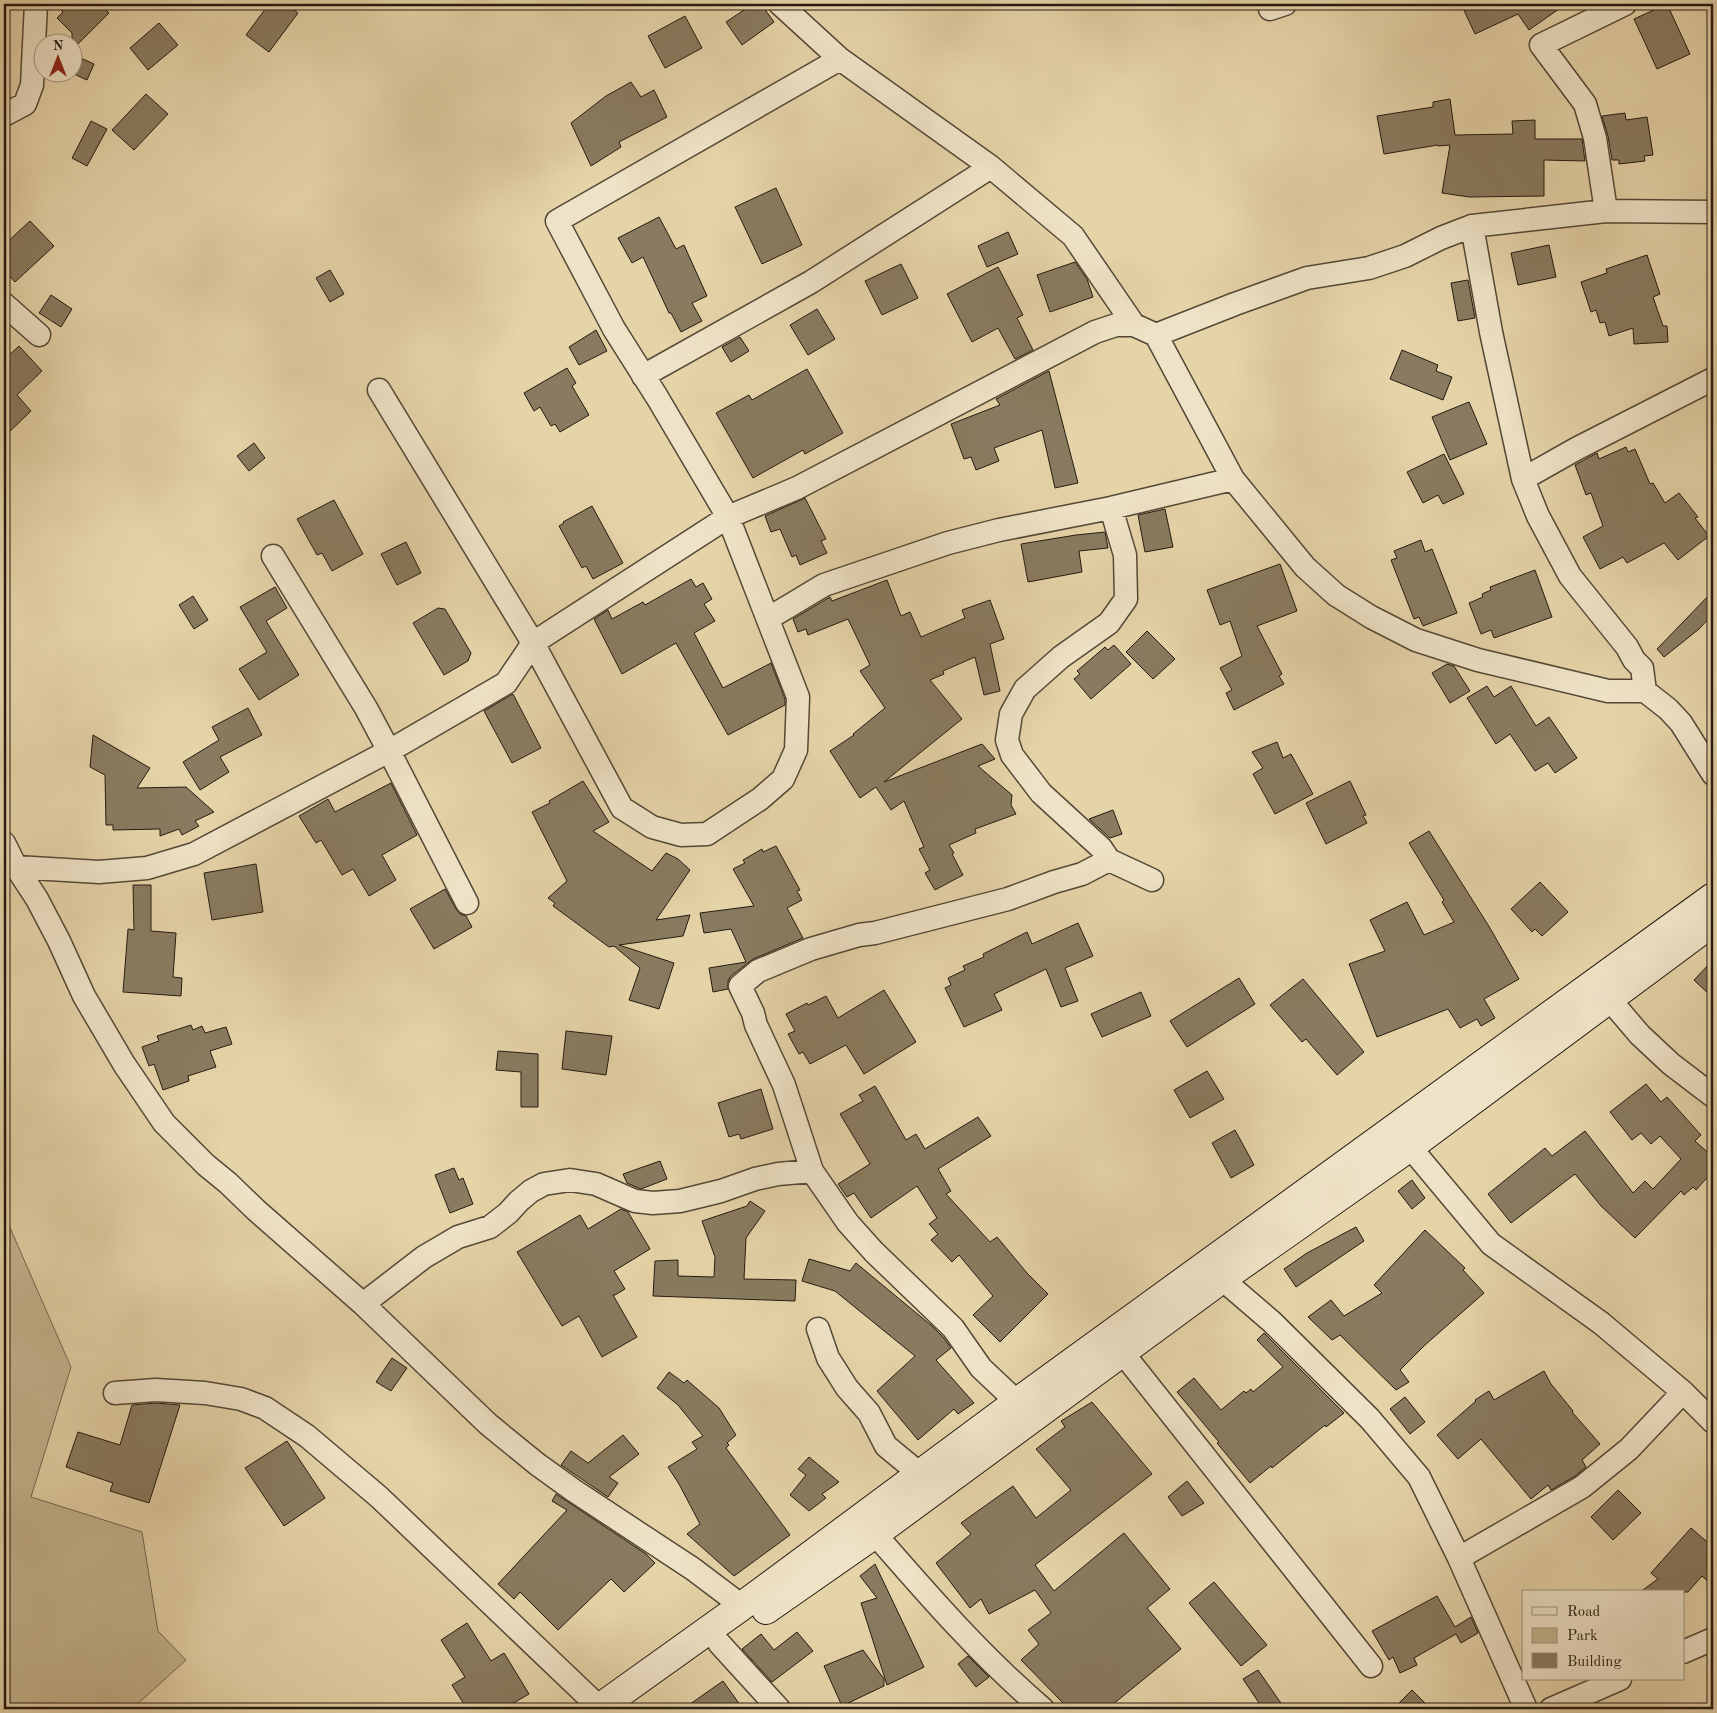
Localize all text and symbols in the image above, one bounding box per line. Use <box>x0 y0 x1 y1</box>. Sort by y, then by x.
north arrow <box>32 32 82 82</box>
text: N <box>53 39 64 53</box>
legend <box>1522 1590 1684 1680</box>
text: Road <box>1567 1605 1601 1620</box>
text: Park <box>1567 1629 1598 1644</box>
text: Building <box>1567 1655 1622 1670</box>

